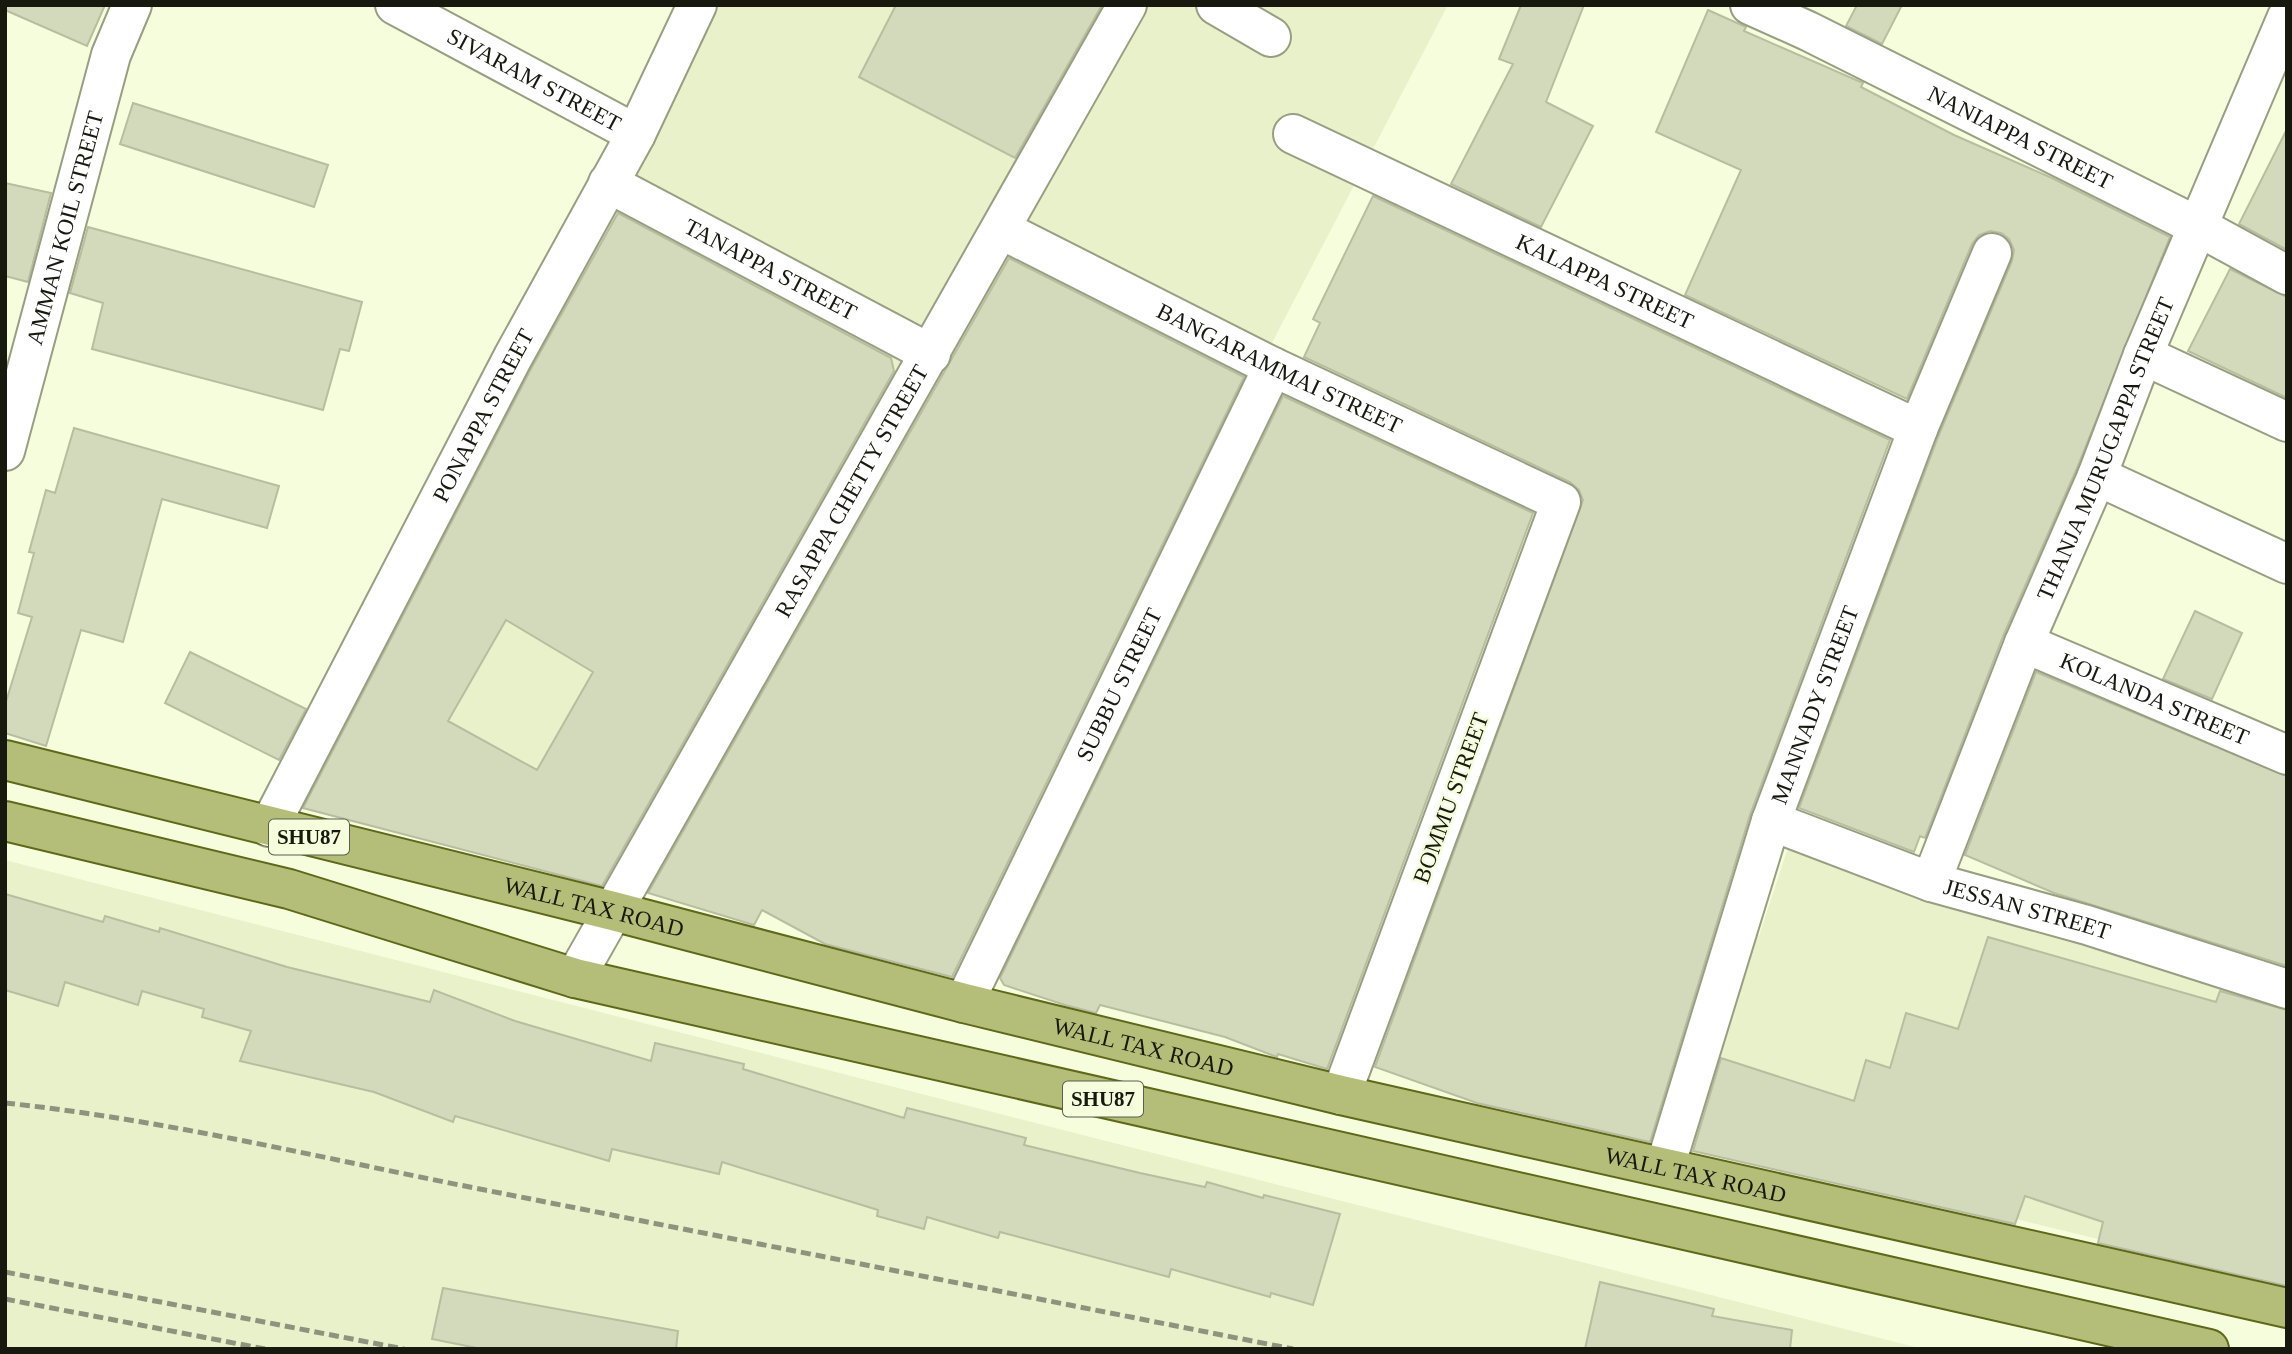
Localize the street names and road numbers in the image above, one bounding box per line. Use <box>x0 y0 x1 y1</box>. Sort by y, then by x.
street label: SIVARAM STREET <box>443 23 625 136</box>
street label: NANIAPPA STREET <box>1924 81 2117 194</box>
street label: AMMAN KOIL STREET <box>22 108 108 347</box>
street label: TANAPPA STREET <box>680 213 861 325</box>
street label: KALAPPA STREET <box>1512 229 1698 334</box>
street label: THANJA MURUGAPPA STREET <box>2032 294 2179 604</box>
street label: BANGARAMMAI STREET <box>1153 298 1406 438</box>
street label: PONAPPA STREET <box>428 324 539 506</box>
street label: RASAPPA CHETTY STREET <box>770 360 933 621</box>
street label: MANNADY STREET <box>1766 602 1863 807</box>
street label: SUBBU STREET <box>1071 604 1166 765</box>
street label: KOLANDA STREET <box>2057 647 2253 750</box>
street label: BOMMU STREET <box>1409 709 1493 887</box>
road number: SHU87 <box>269 820 349 854</box>
street label: WALL TAX ROAD <box>501 872 687 942</box>
street label: JESSAN STREET <box>1941 874 2114 944</box>
street label: WALL TAX ROAD <box>1051 1013 1236 1081</box>
road number: SHU87 <box>1063 1082 1143 1116</box>
street label: WALL TAX ROAD <box>1603 1142 1789 1207</box>

